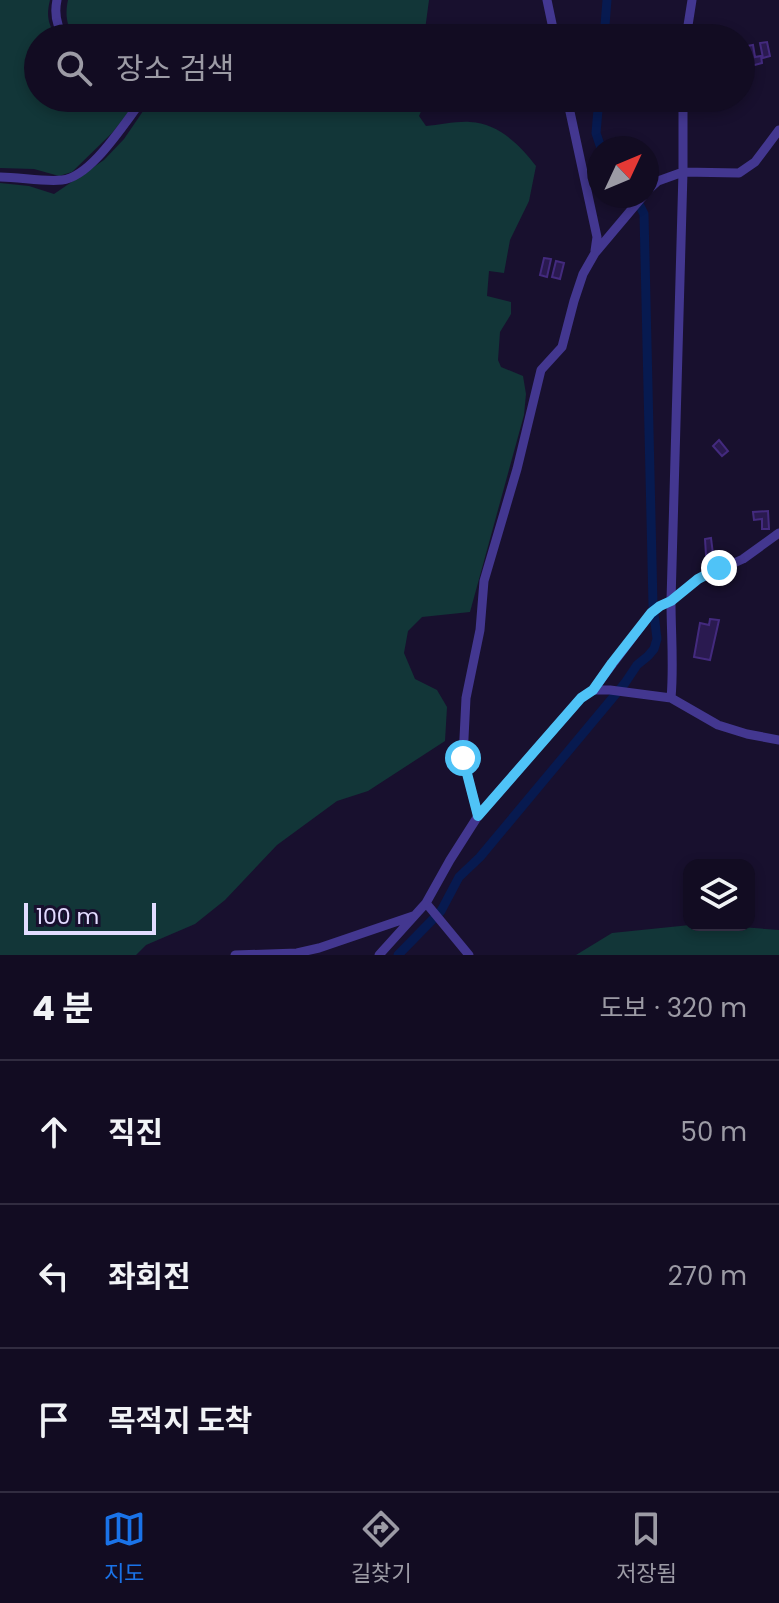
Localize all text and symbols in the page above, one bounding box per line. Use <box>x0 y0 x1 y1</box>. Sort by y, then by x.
search box <box>24 24 755 112</box>
icon: search <box>52 46 96 90</box>
text: 장소 검색 <box>116 47 234 90</box>
north arrow <box>587 136 659 208</box>
route end <box>701 550 737 586</box>
route start <box>445 740 481 776</box>
map controls <box>683 859 755 931</box>
button: layers <box>683 859 755 931</box>
scale bar <box>24 899 156 935</box>
text: 100 m <box>36 901 99 932</box>
text: 4 분 <box>32 984 94 1032</box>
text: 도보 · 320 m <box>599 990 747 1026</box>
icon: ahead <box>32 1110 76 1154</box>
text: 직진 <box>108 1111 163 1154</box>
text: 50 m <box>681 1114 747 1150</box>
icon: left <box>32 1254 76 1298</box>
text: 좌회전 <box>108 1255 191 1298</box>
text: 270 m <box>668 1258 747 1294</box>
icon: arrive <box>32 1398 76 1442</box>
text: 목적지 도착 <box>108 1399 252 1442</box>
tab: 지도 <box>102 1507 146 1590</box>
tab: 길찾기 <box>351 1507 411 1590</box>
tab: 저장됨 <box>616 1507 677 1590</box>

